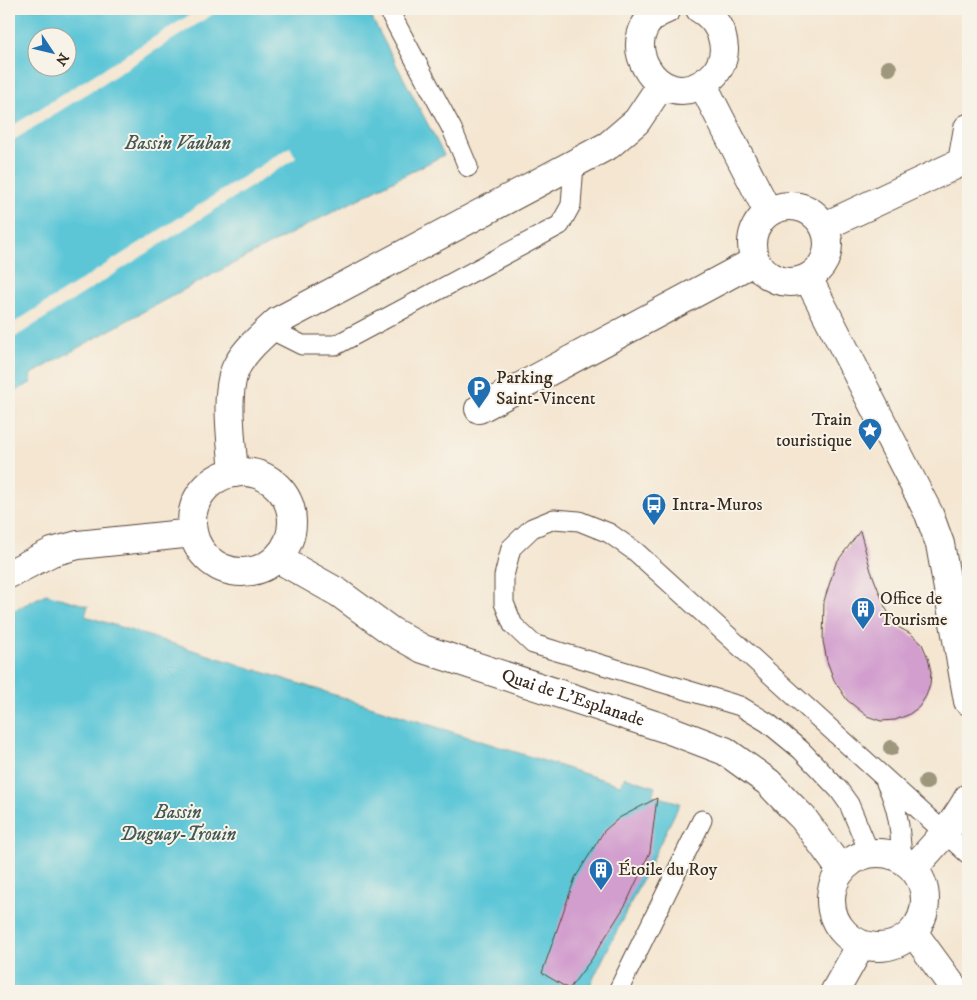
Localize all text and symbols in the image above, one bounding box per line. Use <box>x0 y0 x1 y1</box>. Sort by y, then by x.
north arrow <box>28 28 78 78</box>
text: N <box>51 49 73 69</box>
water label: Bassin Vauban <box>124 132 231 155</box>
place label: Parking Saint-Vincent <box>496 367 596 410</box>
parking icon: Parking Saint-Vincent <box>466 375 492 409</box>
place label: Train touristique <box>776 409 853 452</box>
place icon: Train touristique <box>857 417 883 451</box>
bus stop icon: Intra-Muros <box>641 492 667 526</box>
place label: Intra-Muros <box>672 494 762 516</box>
place label: Office de Tourisme <box>880 588 947 631</box>
building icon: Office de Tourisme <box>850 596 876 630</box>
street label: Quai de L'Esplanade <box>499 664 647 732</box>
water label: Bassin Duguay-Trouin <box>120 801 237 846</box>
building icon: Étoile du Roy <box>588 857 614 891</box>
place label: Étoile du Roy <box>618 859 718 881</box>

